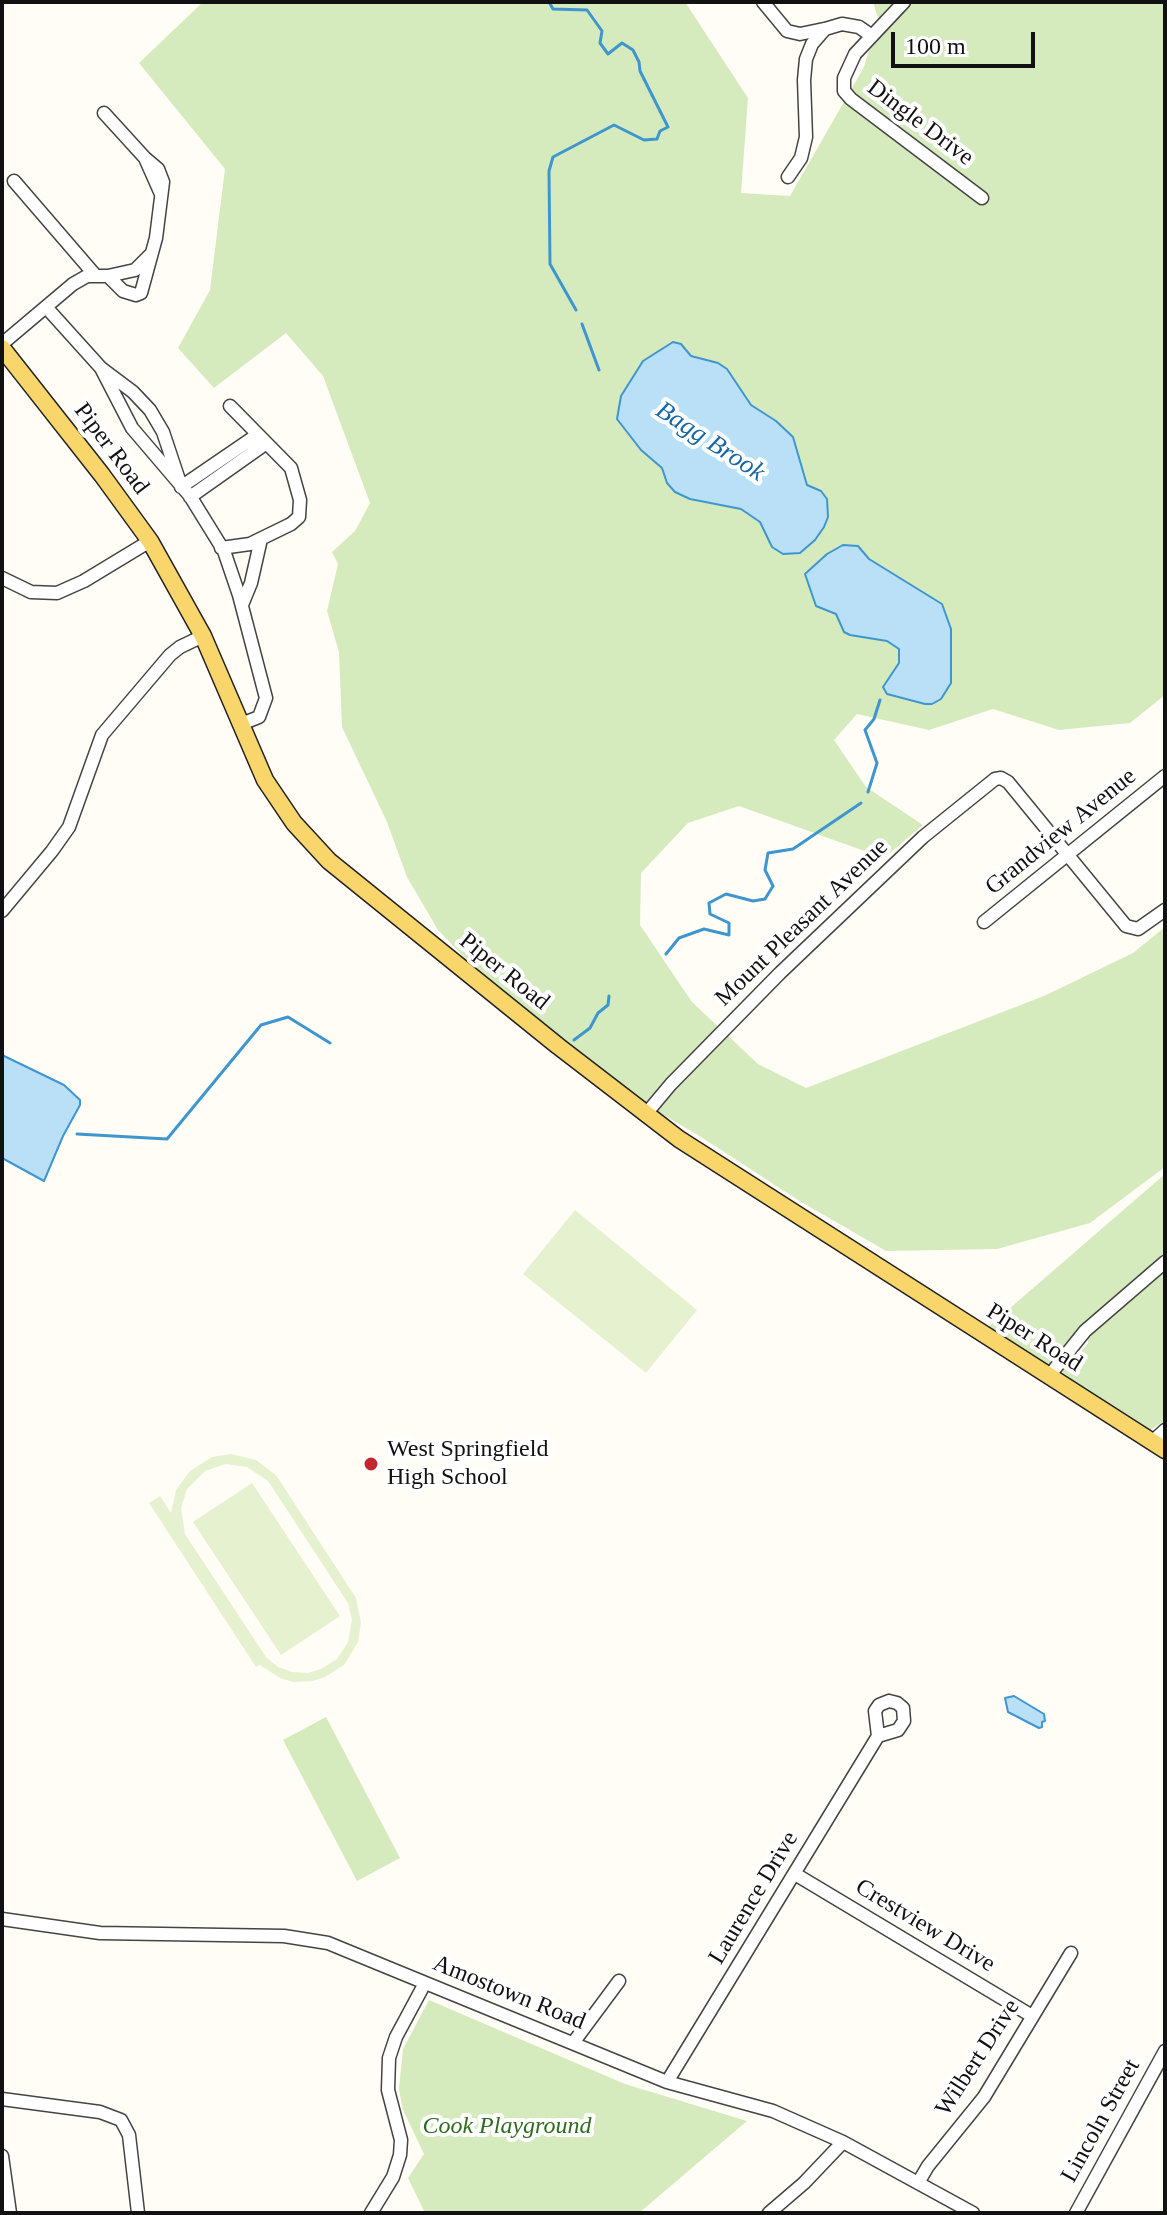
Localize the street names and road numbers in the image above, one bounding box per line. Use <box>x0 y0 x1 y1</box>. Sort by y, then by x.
street label: Dingle Drive <box>861 74 979 172</box>
street label: Piper Road <box>67 397 155 501</box>
street label: Grandview Avenue <box>980 762 1142 902</box>
street label: Mount Pleasant Avenue <box>710 833 894 1013</box>
street label: Piper Road <box>453 927 555 1017</box>
street label: Piper Road <box>981 1297 1087 1379</box>
street label: Laurence Drive <box>703 1826 805 1970</box>
street label: Crestview Drive <box>850 1873 1000 1979</box>
street label: Amostown Road <box>429 1949 589 2037</box>
street label: Wilbert Drive <box>930 1994 1026 2122</box>
street label: Lincoln Street <box>1055 2054 1147 2188</box>

